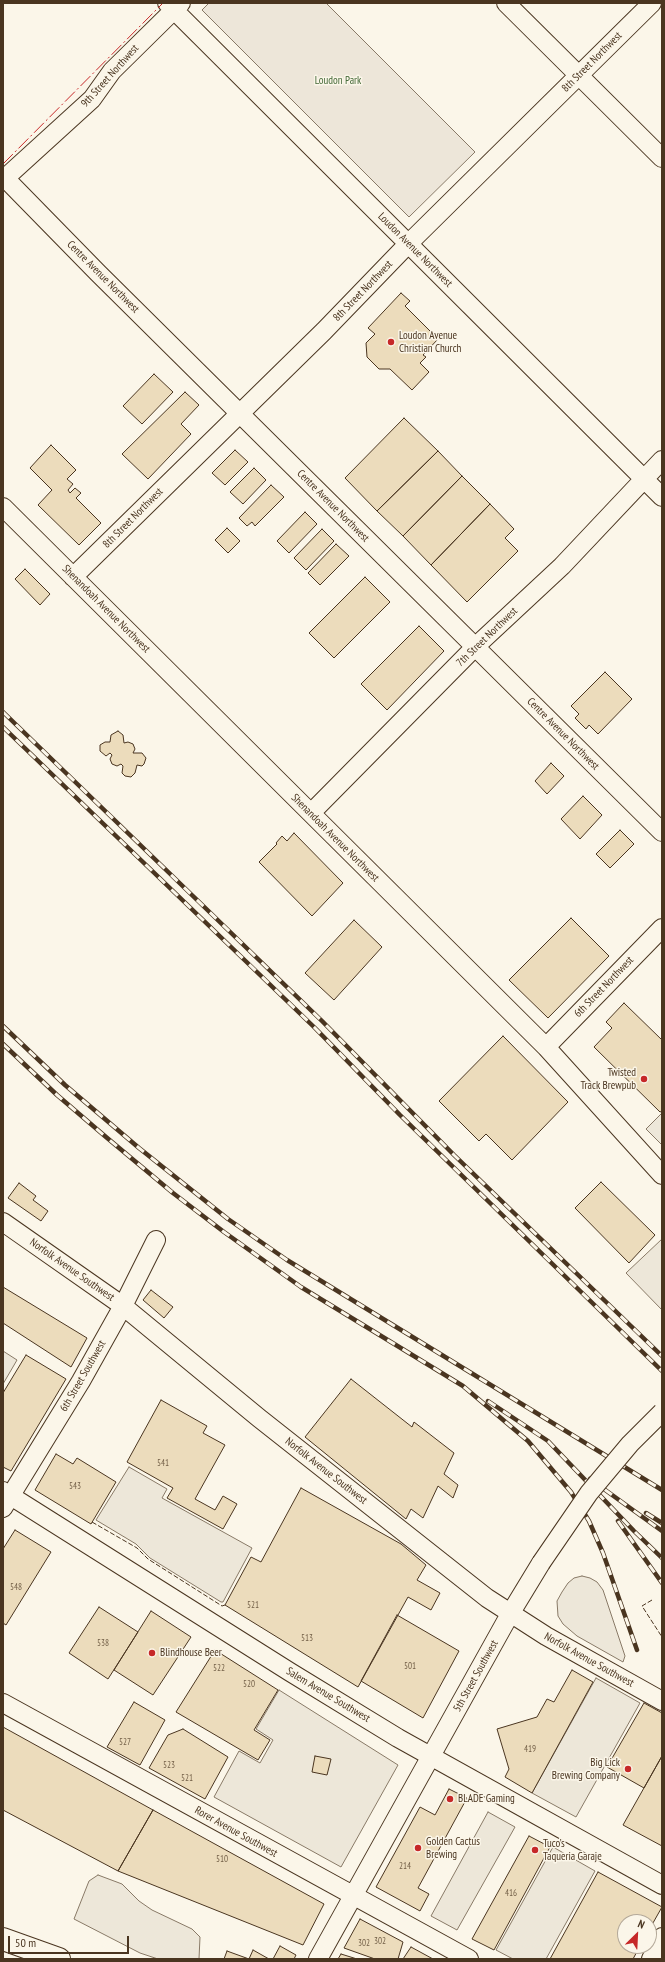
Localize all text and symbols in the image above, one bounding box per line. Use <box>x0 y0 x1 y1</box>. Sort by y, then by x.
street label: 8th Street Northwest <box>559 29 625 95</box>
street label: 9th Street Northwest <box>78 42 142 110</box>
park label: Loudon Park <box>315 74 361 88</box>
street label: Loudon Avenue Northwest <box>375 210 455 290</box>
street label: Centre Avenue Northwest <box>64 238 142 316</box>
street label: 8th Street Northwest <box>331 258 395 324</box>
place label: Loudon Avenue Christian Church <box>399 329 461 355</box>
marker: Loudon Avenue Christian Church <box>386 337 396 347</box>
street label: Centre Avenue Northwest <box>294 467 372 545</box>
street label: 8th Street Northwest <box>100 485 166 551</box>
street label: Shenandoah Avenue Northwest <box>59 562 153 656</box>
street label: 7th Street Northwest <box>454 605 520 669</box>
street label: Centre Avenue Northwest <box>524 695 602 773</box>
street label: Shenandoah Avenue Northwest <box>288 791 382 885</box>
street label: 6th Street Northwest <box>572 954 636 1020</box>
place label: Twisted Track Brewpub <box>581 1066 636 1092</box>
marker: Twisted Track Brewpub <box>639 1074 649 1084</box>
street label: Norfolk Avenue Southwest <box>27 1236 117 1304</box>
street label: 6th Street Southwest <box>57 1338 109 1414</box>
street label: Norfolk Avenue Southwest <box>282 1435 370 1507</box>
house number: 541 <box>157 1458 169 1468</box>
house number: 543 <box>69 1481 81 1491</box>
house number: 548 <box>10 1582 22 1592</box>
house number: 521 <box>247 1600 259 1610</box>
street label: Norfolk Avenue Southwest <box>542 1630 636 1690</box>
house number: 513 <box>301 1633 313 1643</box>
house number: 538 <box>97 1638 109 1648</box>
street label: 5th Street Southwest <box>451 1638 501 1714</box>
place label: Blindhouse Beer <box>160 1646 222 1660</box>
marker: Blindhouse Beer <box>147 1648 157 1658</box>
house number: 501 <box>404 1661 416 1671</box>
house number: 522 <box>213 1663 225 1673</box>
street label: Salem Avenue Southwest <box>284 1665 372 1725</box>
house number: 520 <box>243 1679 255 1689</box>
house number: 527 <box>119 1737 131 1747</box>
house number: 419 <box>524 1744 536 1754</box>
place label: Big Lick Brewing Company <box>552 1756 620 1782</box>
house number: 523 <box>163 1760 175 1770</box>
marker: Big Lick Brewing Company <box>623 1764 633 1774</box>
house number: 521 <box>181 1773 193 1783</box>
place label: BLADE Gaming <box>458 1792 515 1806</box>
marker: BLADE Gaming <box>445 1794 455 1804</box>
street label: Rorer Avenue Southwest <box>192 1804 280 1860</box>
place label: Golden Cactus Brewing <box>426 1835 480 1861</box>
place label: Tuco’s Taqueria Garaje <box>543 1837 602 1863</box>
marker: Golden Cactus Brewing <box>413 1843 423 1853</box>
marker: Tuco’s Taqueria Garaje <box>530 1845 540 1855</box>
house number: 510 <box>216 1854 228 1864</box>
house number: 214 <box>399 1861 411 1871</box>
house number: 416 <box>505 1888 517 1898</box>
north arrow <box>617 1914 657 1954</box>
text: N <box>636 1916 647 1932</box>
scale bar <box>10 1928 131 1954</box>
text: 50 m <box>15 1935 36 1950</box>
house number: 302 <box>374 1936 386 1946</box>
house number: 302 <box>358 1938 370 1948</box>

